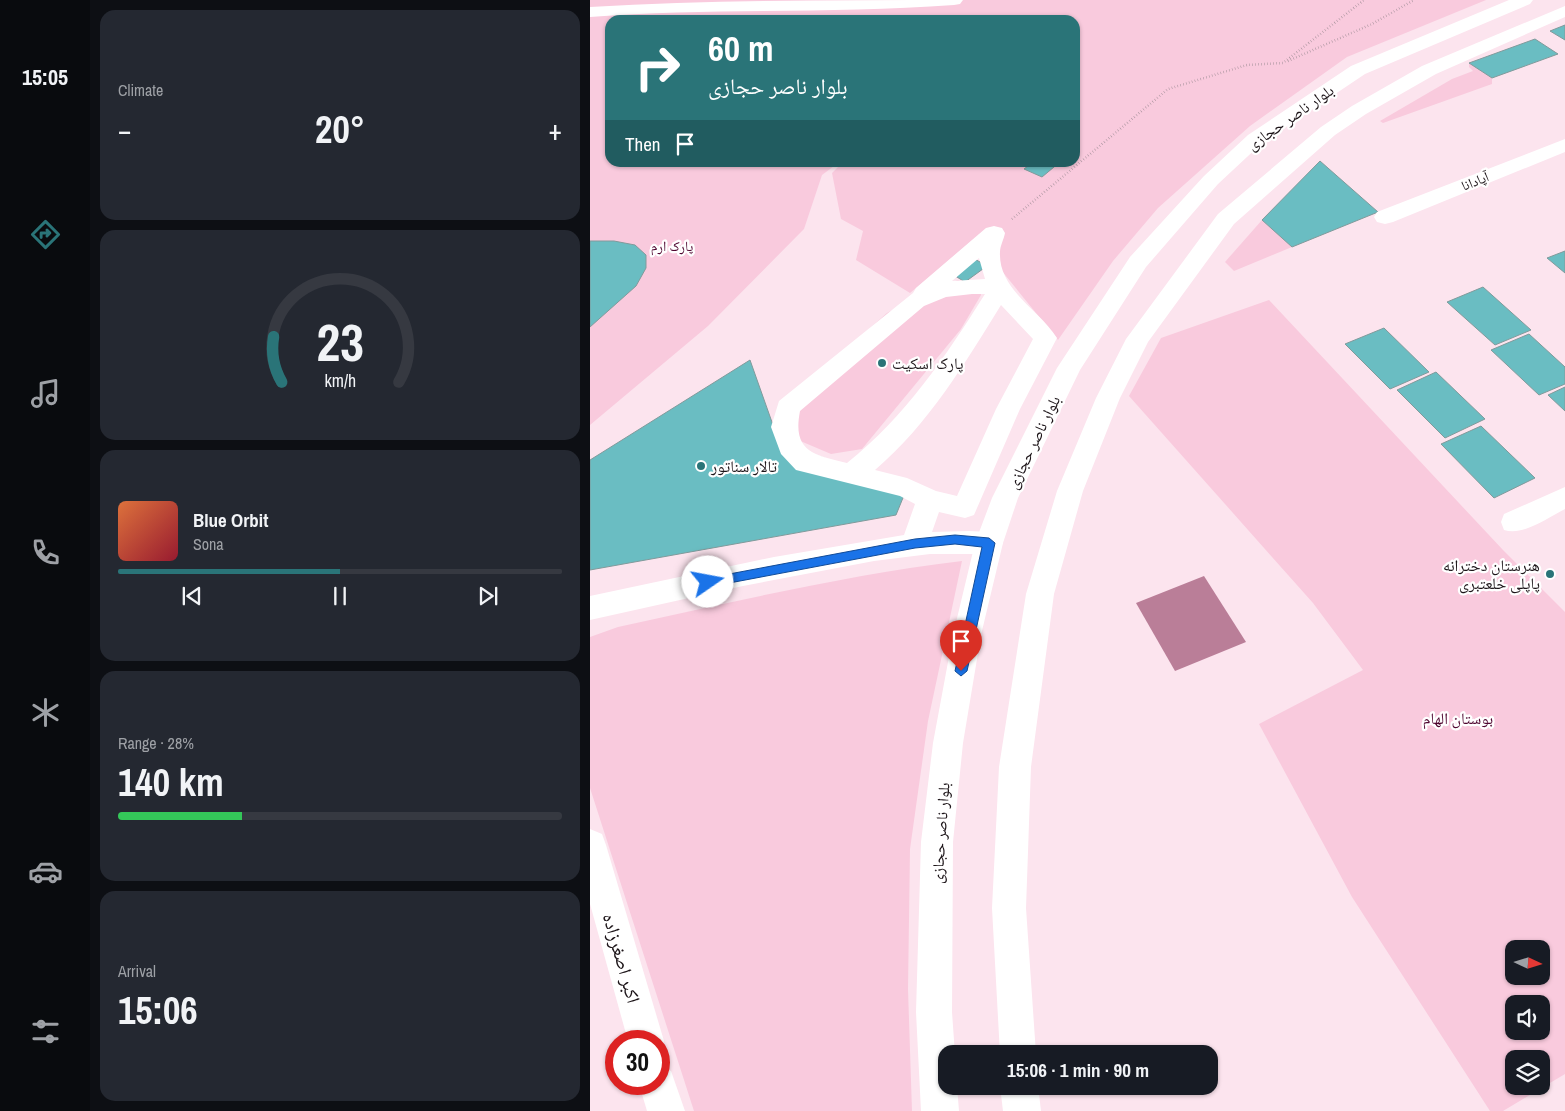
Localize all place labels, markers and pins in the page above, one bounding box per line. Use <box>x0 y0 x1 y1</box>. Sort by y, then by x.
place label: پارک اسکیت <box>892 352 964 374</box>
marker: پارک اسکیت <box>876 357 888 369</box>
place label: تالار سناتور <box>710 455 777 477</box>
marker: تالار سناتور <box>695 460 707 472</box>
place label: هنرستان دخترانه پاپلی خلعتبری <box>1443 554 1540 594</box>
marker: هنرستان دخترانه پاپلی خلعتبری <box>1544 568 1556 580</box>
pin <box>940 620 982 671</box>

